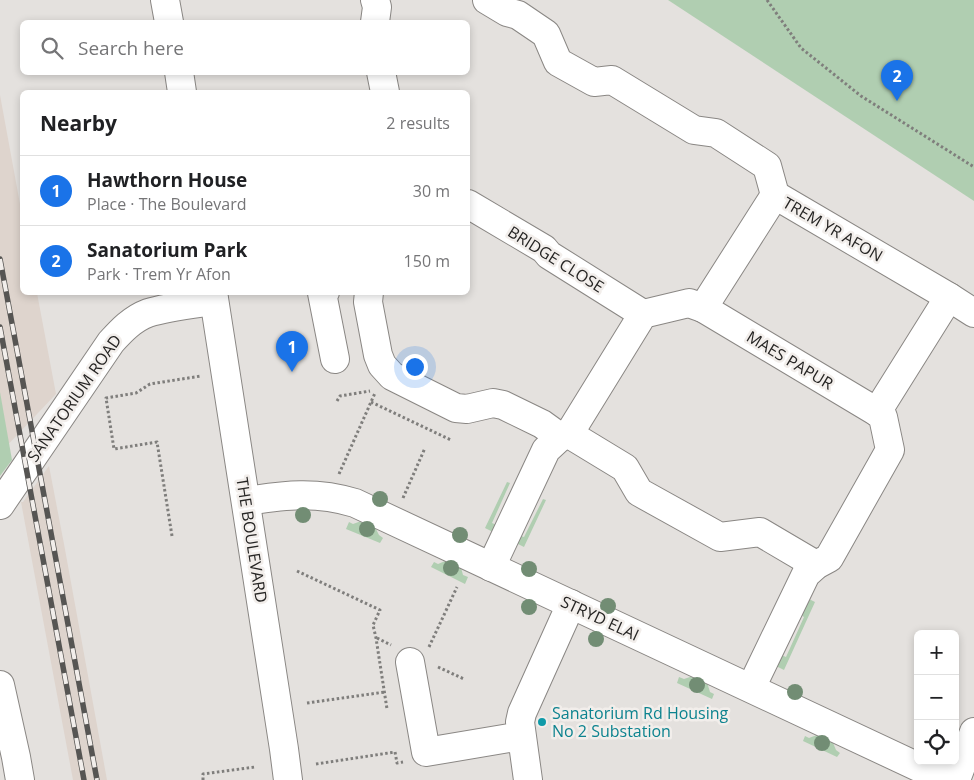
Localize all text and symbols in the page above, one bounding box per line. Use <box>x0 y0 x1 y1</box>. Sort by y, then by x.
search box <box>20 20 470 75</box>
icon: search <box>38 34 66 62</box>
text: Search here <box>78 35 184 61</box>
pin: 2 <box>881 60 913 101</box>
text: Nearby <box>40 109 117 137</box>
text: 2 results <box>386 112 450 134</box>
text: Hawthorn House <box>87 167 247 193</box>
text: 1 <box>51 180 61 202</box>
text: 30 m <box>413 180 450 202</box>
street label: TREM YR AFON <box>779 191 887 267</box>
text: Place · The Boulevard <box>87 193 247 215</box>
street label: BRIDGE CLOSE <box>504 221 608 297</box>
text: Sanatorium Park <box>87 237 247 263</box>
text: 2 <box>51 250 61 272</box>
text: 150 m <box>404 250 450 272</box>
text: Park · Trem Yr Afon <box>87 263 231 285</box>
street label: MAES PAPUR <box>743 326 837 395</box>
street label: SANATORIUM ROAD <box>22 330 126 466</box>
pin: 1 <box>276 331 308 372</box>
your location <box>402 354 428 380</box>
street label: THE BOULEVARD <box>231 476 273 604</box>
street label: STRYD ELAI <box>557 590 643 646</box>
map controls <box>914 630 959 765</box>
button: + <box>914 630 959 675</box>
button: − <box>914 675 959 720</box>
place label: Sanatorium Rd Housing No 2 Substation <box>552 702 729 742</box>
marker: Sanatorium Rd Housing No 2 Substation <box>536 716 548 728</box>
button: locate <box>914 720 959 765</box>

